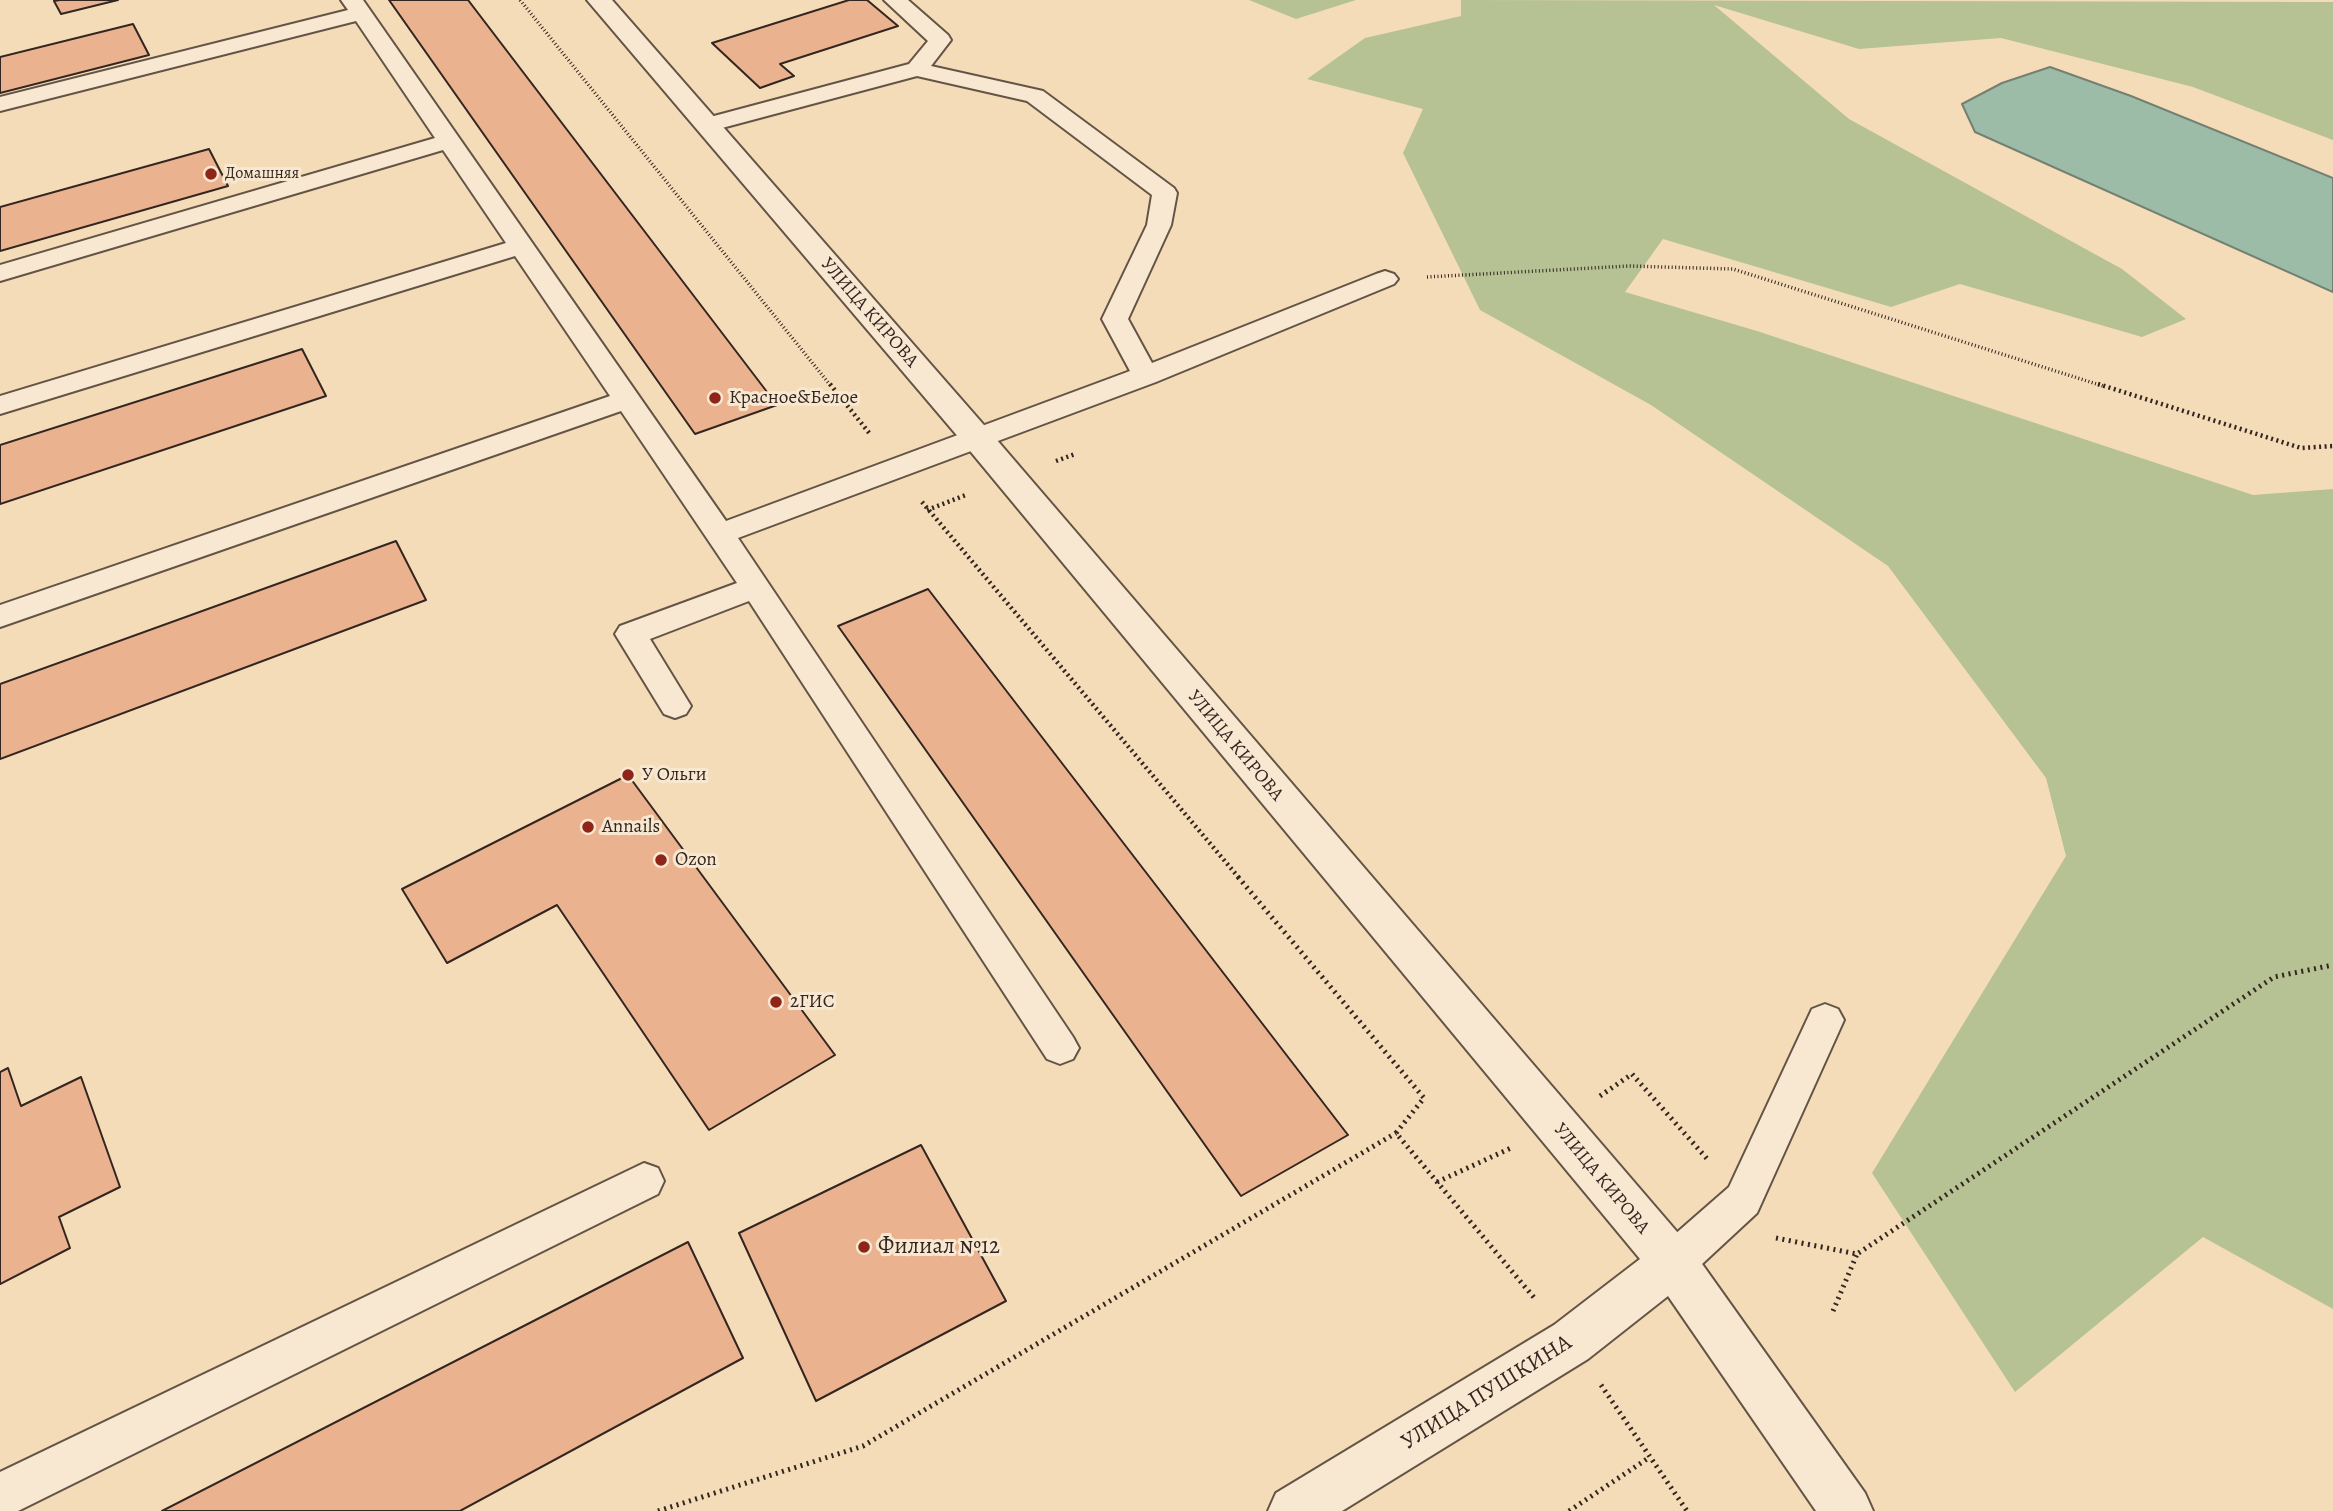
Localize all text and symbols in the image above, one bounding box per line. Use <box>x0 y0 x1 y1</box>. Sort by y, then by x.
place label: Домашняя <box>225 164 299 184</box>
marker: Домашняя <box>203 166 219 182</box>
street label: УЛИЦА КИРОВА <box>815 254 923 372</box>
place label: Красное&Белое <box>729 387 858 409</box>
marker: Красное&Белое <box>707 390 723 406</box>
street label: УЛИЦА КИРОВА <box>1182 686 1288 806</box>
place label: У Ольги <box>642 764 707 786</box>
marker: У Ольги <box>620 767 636 783</box>
place label: Annails <box>602 816 660 838</box>
marker: Annails <box>580 819 596 835</box>
place label: Ozon <box>675 849 717 871</box>
marker: Ozon <box>653 852 669 868</box>
place label: 2ГИС <box>790 991 835 1013</box>
marker: 2ГИС <box>768 994 784 1010</box>
street label: УЛИЦА КИРОВА <box>1548 1119 1654 1239</box>
place label: Филиал №12 <box>878 1233 1000 1261</box>
marker: Филиал №12 <box>856 1239 872 1255</box>
street label: УЛИЦА ПУШКИНА <box>1397 1329 1577 1457</box>

